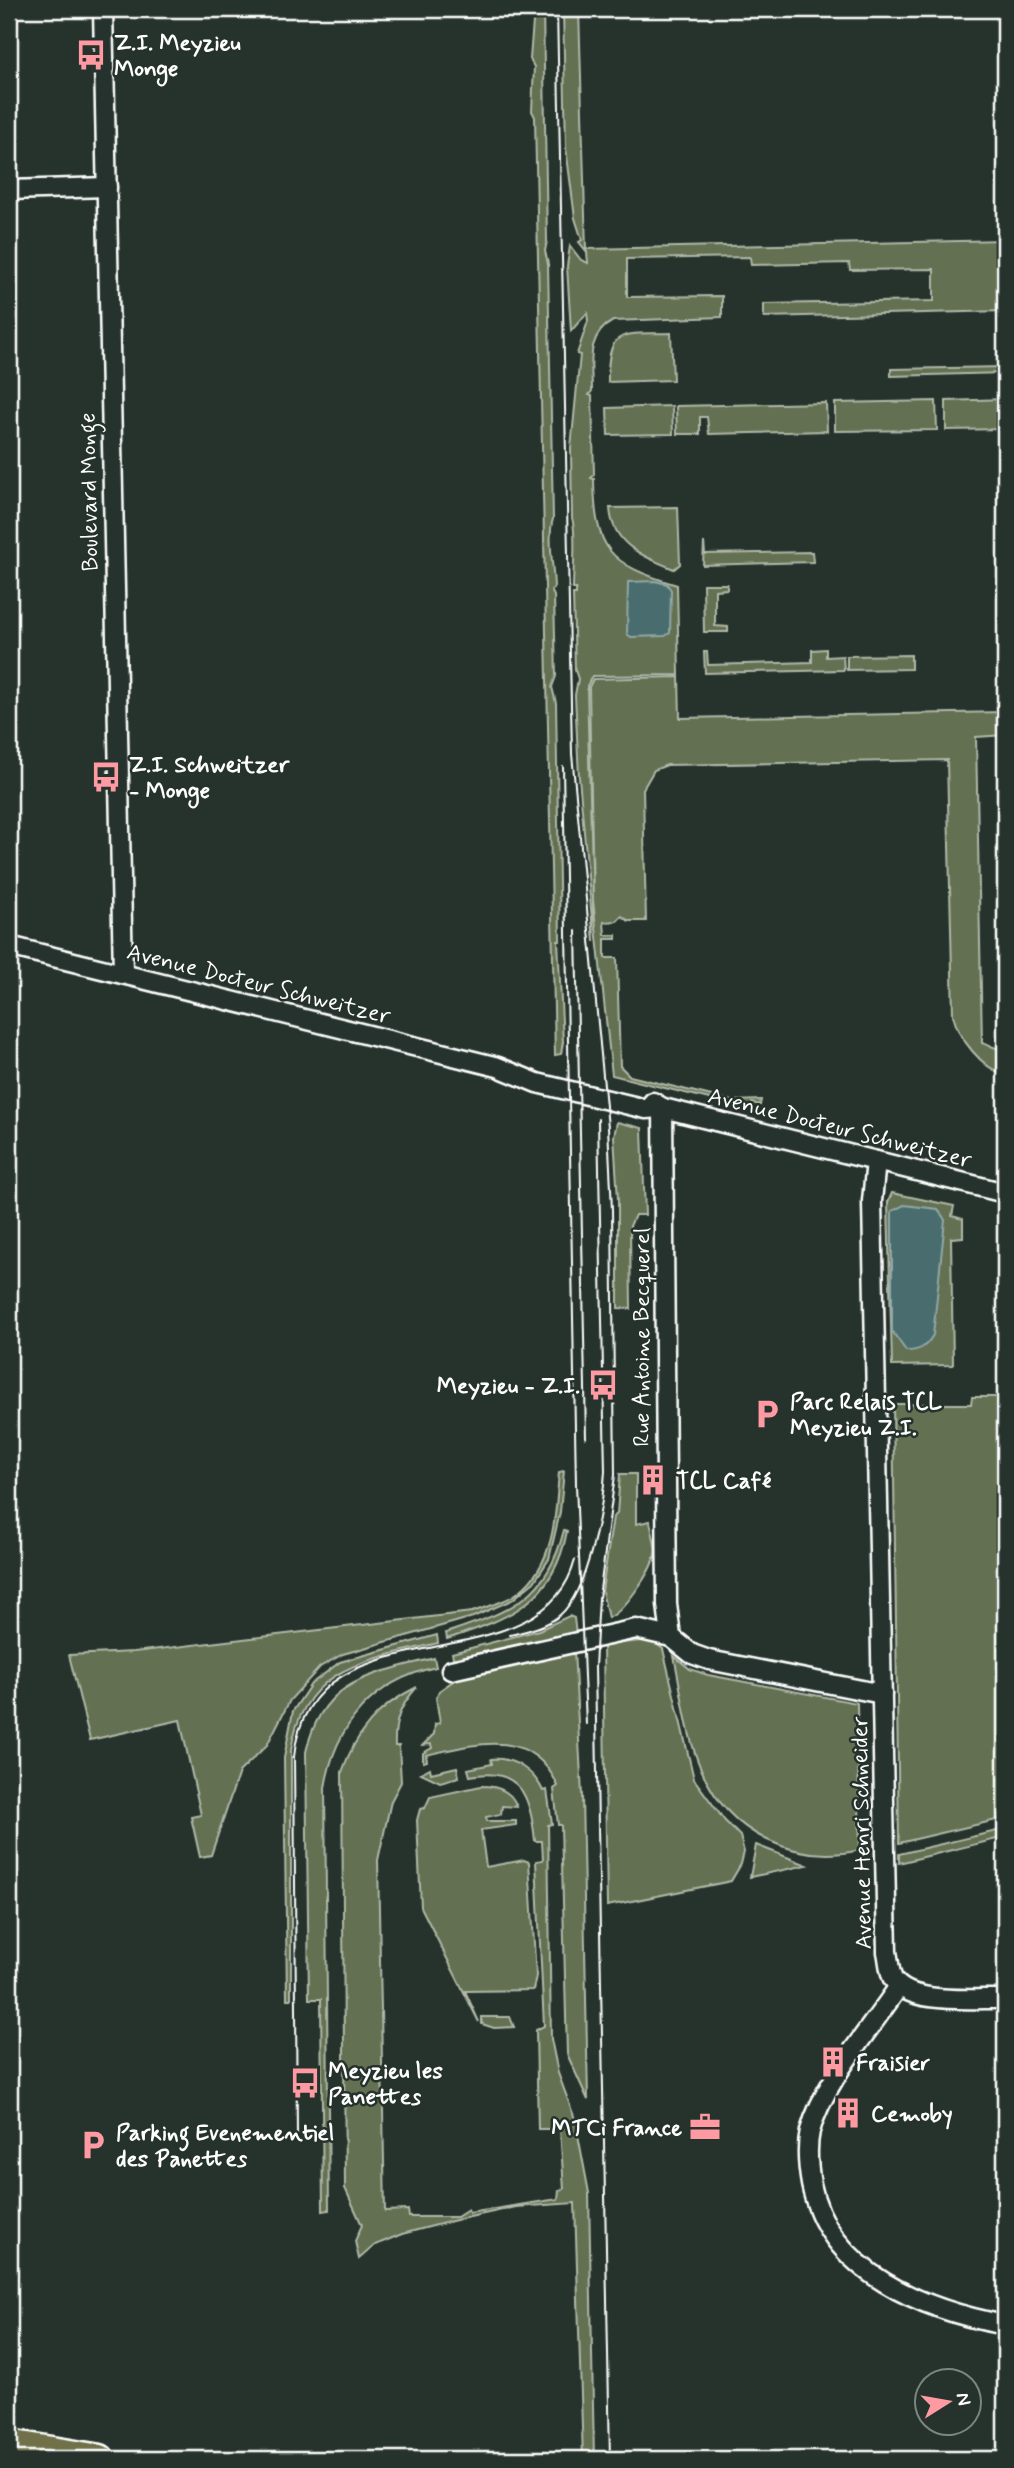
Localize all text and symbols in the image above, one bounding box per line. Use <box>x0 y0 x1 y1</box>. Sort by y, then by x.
place label: Z.I. Meyzieu Monge <box>114 29 241 87</box>
bus stop icon: Z.I. Meyzieu Monge <box>74 38 108 72</box>
street label: Boulevard Monge <box>74 412 108 572</box>
place label: Z.I. Schweitzer - Monge <box>129 751 291 809</box>
bus stop icon: Z.I. Schweitzer - Monge <box>89 760 123 794</box>
street label: Avenue Docteur Schweitzer <box>124 938 394 1032</box>
street label: Avenue Docteur Schweitzer <box>705 1082 975 1176</box>
street label: Rue Antoine Becquerel <box>628 1227 658 1447</box>
bus stop icon: Meyzieu - Z.I. <box>586 1368 620 1402</box>
place label: Meyzieu - Z.I. <box>437 1372 580 1402</box>
place label: Parc Relais TCL Meyzieu Z.I. <box>790 1388 943 1444</box>
parking icon: Parc Relais TCL Meyzieu Z.I. <box>750 1397 784 1431</box>
building icon: TCL Café <box>636 1463 670 1497</box>
place label: TCL Café <box>676 1467 772 1497</box>
street label: Avenue Henri Schneider <box>846 1716 880 1950</box>
building icon: Fraisier <box>816 2045 850 2079</box>
place label: Fraisier <box>856 2049 931 2079</box>
place label: Meyzieu les Panettes <box>328 2057 443 2113</box>
bus stop icon: Meyzieu les Panettes <box>288 2066 322 2100</box>
building icon: Cemoby <box>831 2096 865 2130</box>
place label: Cemoby <box>871 2100 953 2130</box>
office icon: MTCi France <box>688 2110 722 2144</box>
place label: MTCi France <box>551 2114 682 2144</box>
place label: Parking Evenementiel des Panettes <box>116 2119 334 2175</box>
parking icon: Parking Evenementiel des Panettes <box>76 2128 110 2162</box>
north arrow <box>912 2366 982 2436</box>
text: N <box>950 2390 977 2408</box>

